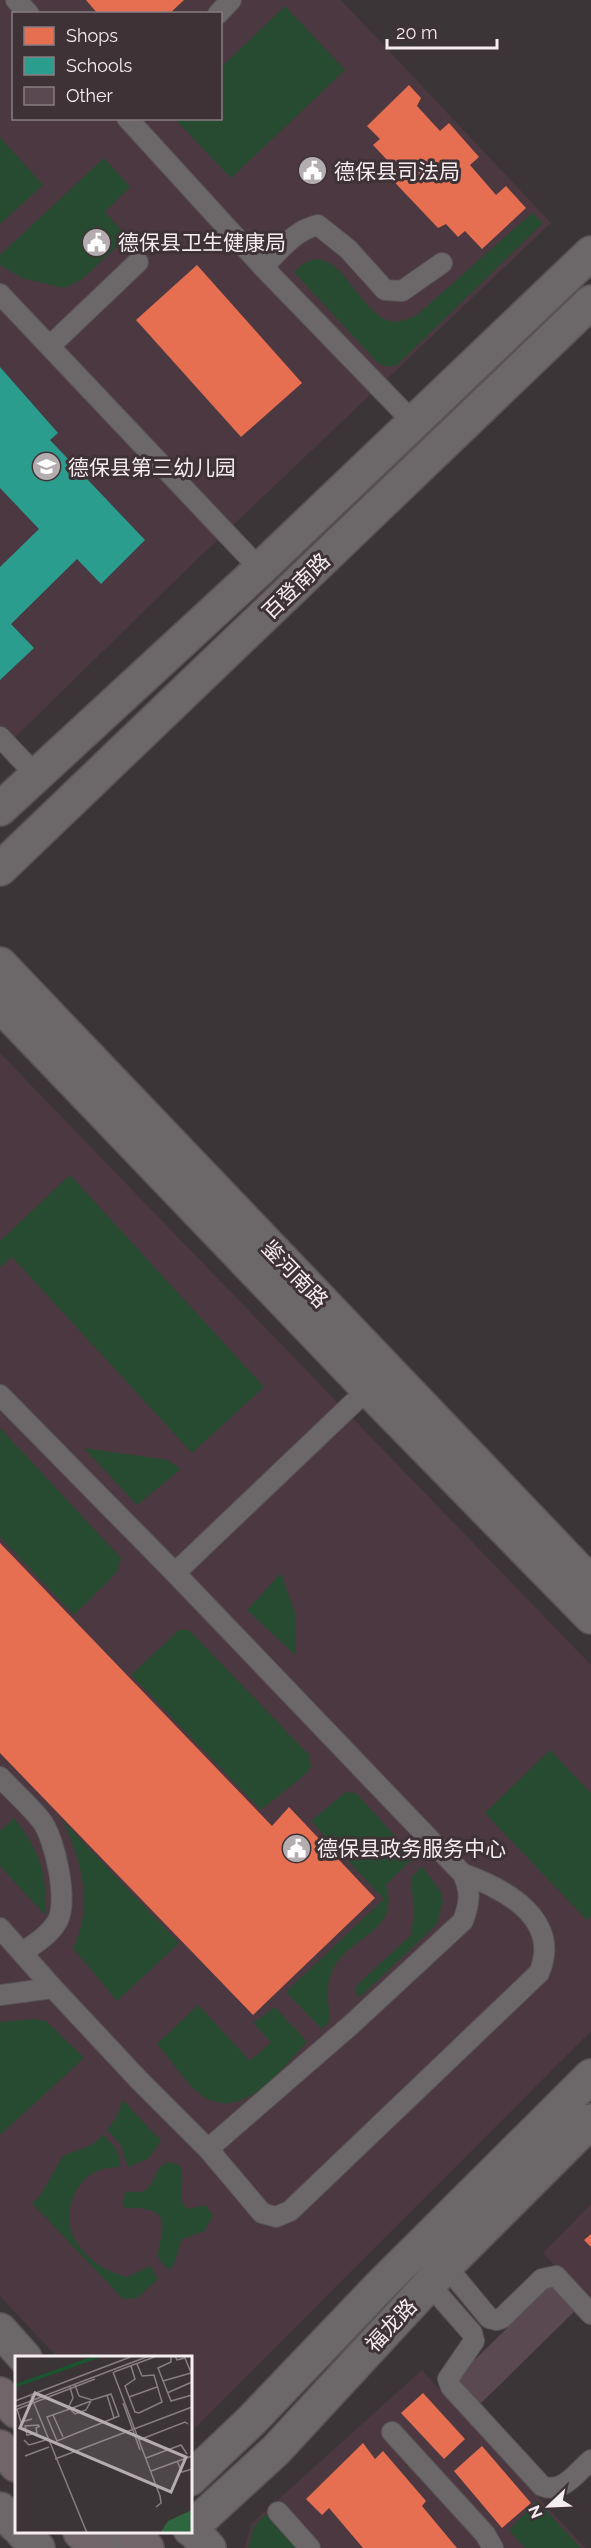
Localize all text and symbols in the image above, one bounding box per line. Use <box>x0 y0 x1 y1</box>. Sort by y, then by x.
legend <box>12 12 222 120</box>
scale bar <box>387 12 496 50</box>
text: 20 m <box>396 22 438 43</box>
text: Shops <box>66 25 118 46</box>
text: Schools <box>66 55 133 76</box>
text: Other <box>66 85 114 106</box>
public building icon: 德保县司法局 <box>297 155 329 187</box>
place label: 德保县司法局 <box>334 159 460 184</box>
public building icon: 德保县卫生健康局 <box>81 226 113 258</box>
place label: 德保县卫生健康局 <box>118 230 286 255</box>
school or university icon: 德保县第三幼儿园 <box>31 451 63 483</box>
place label: 德保县第三幼儿园 <box>68 455 236 480</box>
street label: 百登南路 <box>257 548 335 624</box>
street label: 鉴河南路 <box>257 1235 333 1313</box>
public building icon: 德保县政务服务中心 <box>280 1832 312 1864</box>
place label: 德保县政务服务中心 <box>317 1836 506 1861</box>
street label: 福龙路 <box>360 2293 422 2357</box>
inset map <box>15 2356 192 2533</box>
north arrow <box>519 2476 579 2536</box>
text: N <box>525 2502 547 2521</box>

